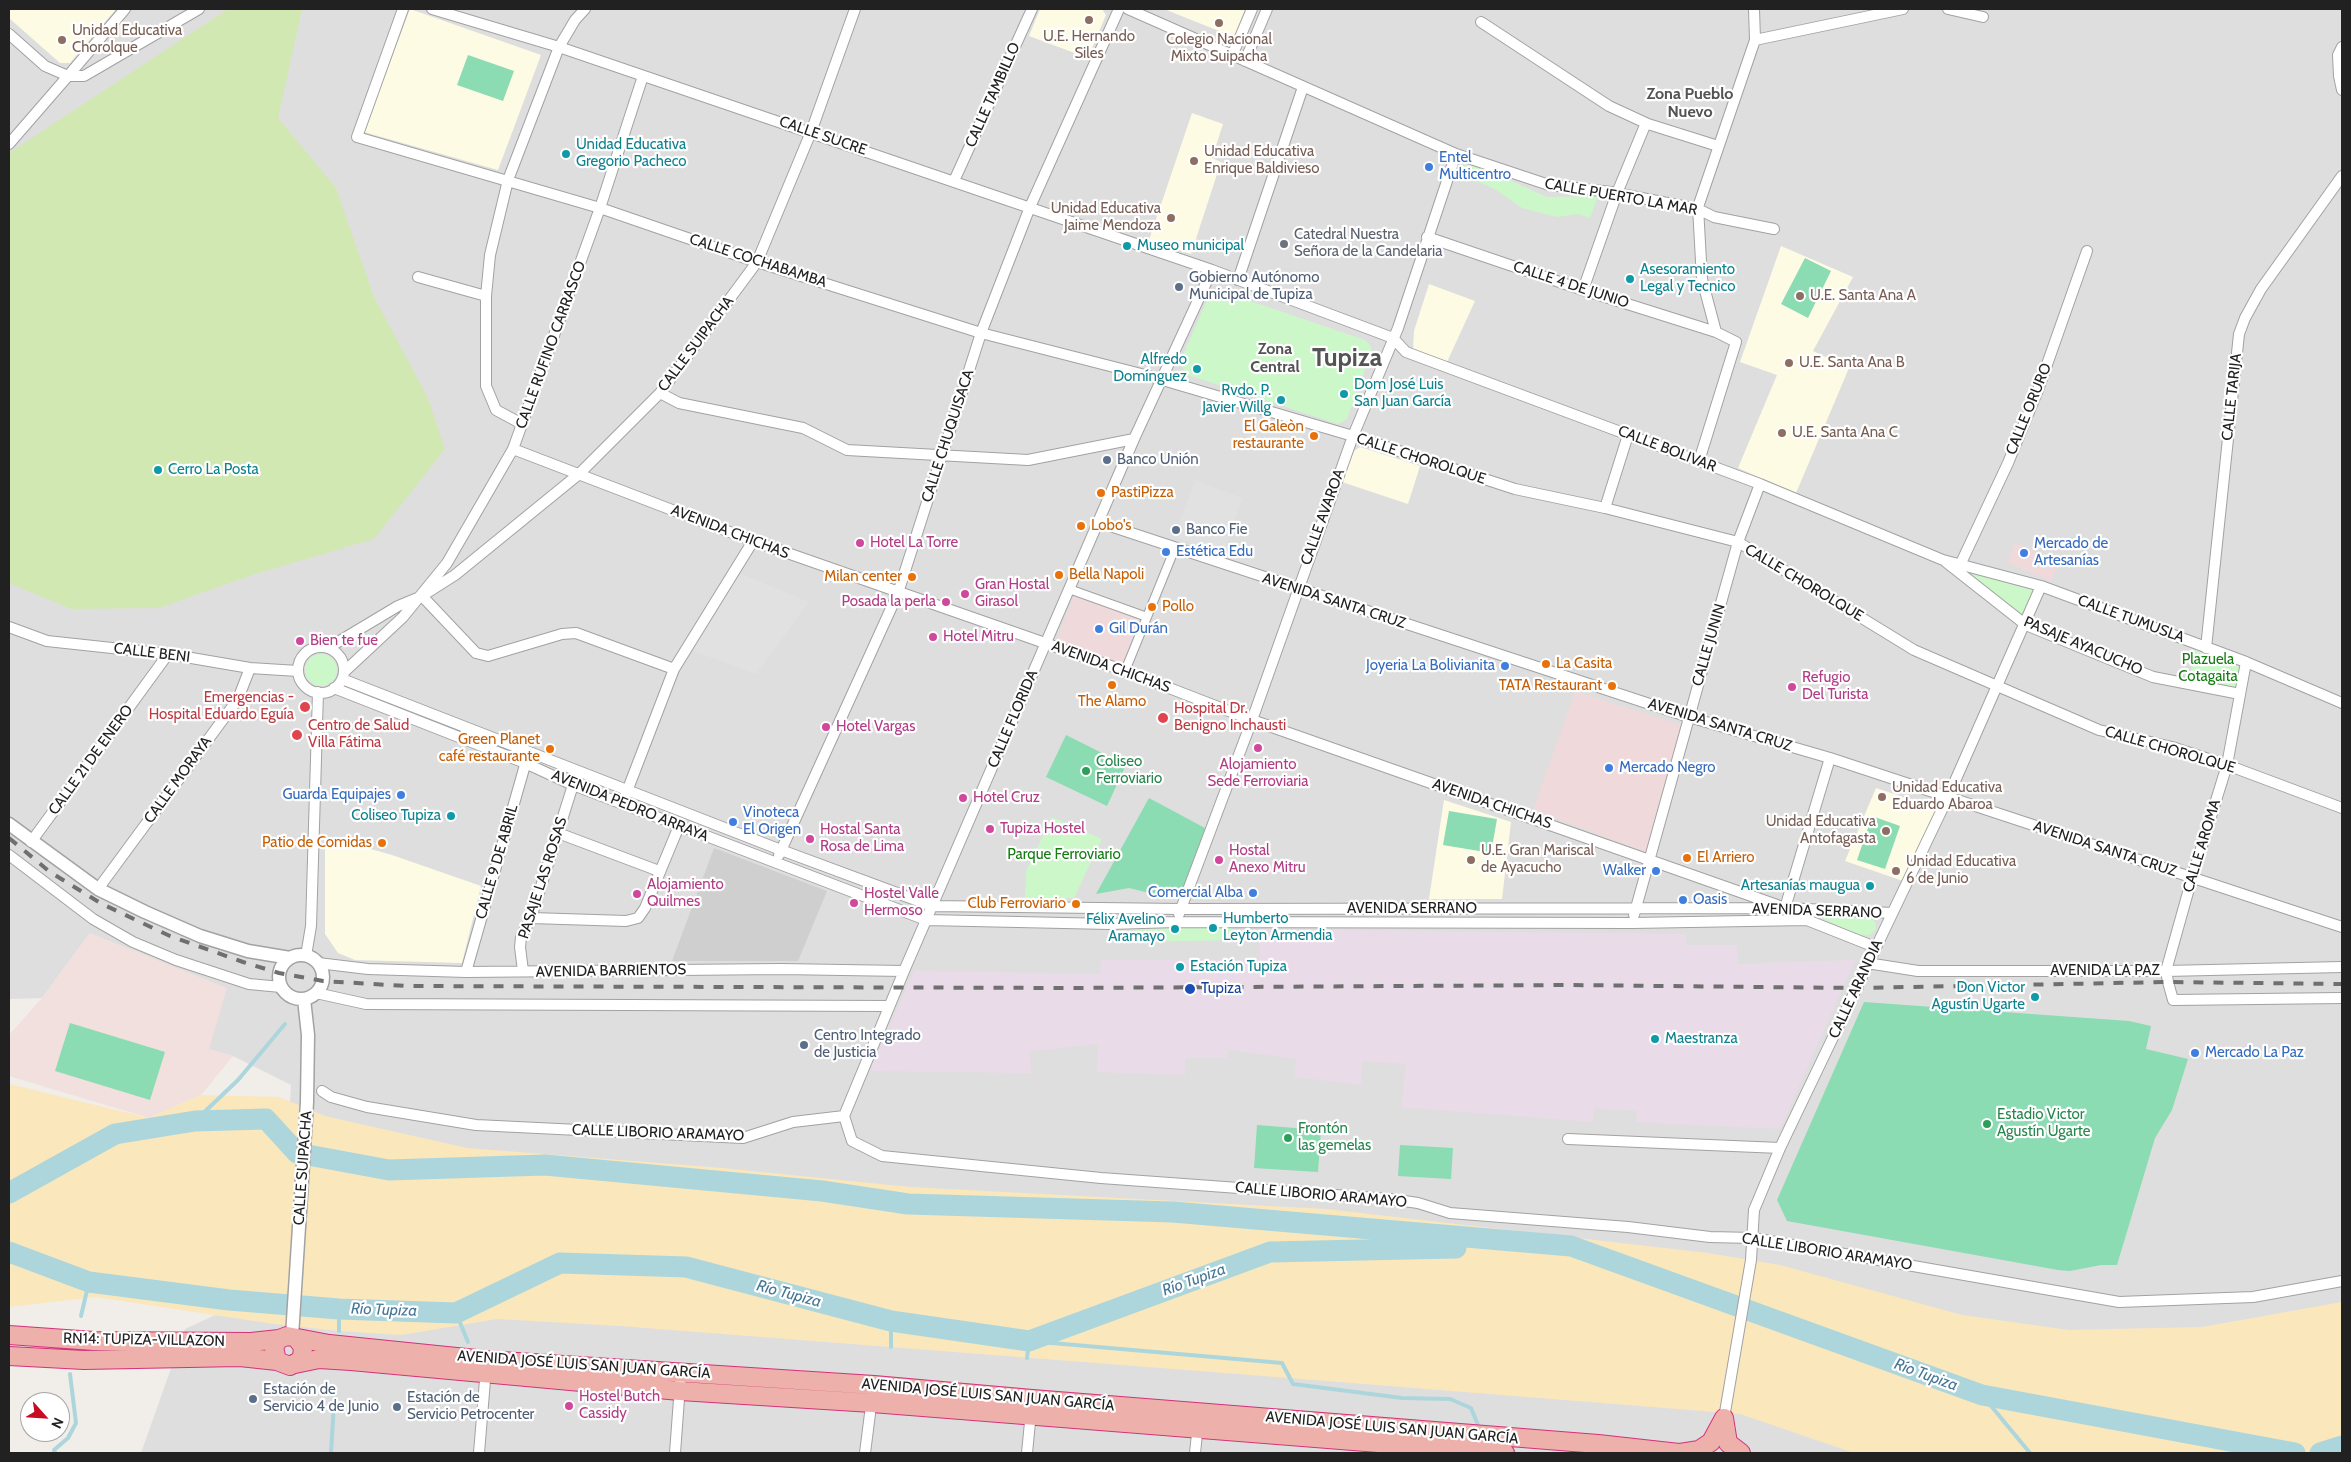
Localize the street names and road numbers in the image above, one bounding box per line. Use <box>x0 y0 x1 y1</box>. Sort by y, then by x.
street label: CALLE TAMBILLO <box>962 40 1024 150</box>
street label: CALLE SUCRE <box>777 113 869 159</box>
street label: CALLE PUERTO LA MAR <box>1543 175 1699 219</box>
street label: CALLE COCHABAMBA <box>687 230 829 292</box>
street label: CALLE 4 DE JUNIO <box>1511 258 1631 312</box>
street label: CALLE RUFINO CARRASCO <box>512 259 590 431</box>
street label: CALLE SUIPACHA <box>654 293 738 395</box>
street label: CALLE TARIJA <box>2218 353 2246 441</box>
street label: CALLE ORURO <box>2002 361 2056 457</box>
street label: CALLE CHUQUISACA <box>918 367 978 505</box>
street label: CALLE BOLIVAR <box>1615 422 1719 476</box>
street label: CALLE CHOROLQUE <box>1354 430 1488 488</box>
street label: CALLE AVAROA <box>1297 466 1349 568</box>
street label: AVENIDA CHICHAS <box>668 501 792 563</box>
street label: CALLE CHOROLQUE <box>1741 541 1867 625</box>
street label: AVENIDA SANTA CRUZ <box>1260 569 1408 633</box>
street label: CALLE TUMUSLA <box>2075 591 2187 647</box>
street label: CALLE JUNIN <box>1689 602 1729 688</box>
street label: PASAJE AYACUCHO <box>2021 613 2145 679</box>
street label: AVENIDA CHICHAS <box>1049 637 1173 697</box>
street label: CALLE BENI <box>113 639 191 667</box>
street label: CALLE FLORIDA <box>984 667 1042 771</box>
street label: AVENIDA SANTA CRUZ <box>1646 695 1794 755</box>
street label: CALLE 21 DE ENERO <box>45 701 137 819</box>
street label: CALLE CHOROLQUE <box>2103 723 2237 777</box>
street label: CALLE MORAYA <box>140 733 216 827</box>
street label: AVENIDA PEDRO ARRAYA <box>549 766 711 846</box>
street label: AVENIDA CHICHAS <box>1430 775 1554 833</box>
street label: CALLE AROMA <box>2179 797 2225 895</box>
street label: CALLE 9 DE ABRIL <box>472 803 522 921</box>
street label: PASAJE LAS ROSAS <box>515 815 571 941</box>
street label: AVENIDA SANTA CRUZ <box>2031 817 2179 881</box>
street label: AVENIDA SERRANO <box>1347 900 1477 918</box>
street label: AVENIDA SERRANO <box>1752 900 1882 922</box>
street label: CALLE ARANDIA <box>1825 937 1887 1041</box>
street label: AVENIDA BARRIENTOS <box>536 961 686 981</box>
street label: AVENIDA LA PAZ <box>2050 962 2160 980</box>
street label: CALLE SUIPACHA <box>290 1110 316 1226</box>
street label: CALLE LIBORIO ARAMAYO <box>571 1121 745 1145</box>
street label: CALLE LIBORIO ARAMAYO <box>1234 1179 1408 1211</box>
street label: CALLE LIBORIO ARAMAYO <box>1740 1230 1914 1274</box>
street label: RN14: TUPIZA-VILLAZON <box>63 1330 225 1350</box>
street label: AVENIDA JOSÉ LUIS SAN JUAN GARCÍA <box>457 1347 711 1383</box>
street label: AVENIDA JOSÉ LUIS SAN JUAN GARCÍA <box>861 1375 1115 1415</box>
street label: AVENIDA JOSÉ LUIS SAN JUAN GARCÍA <box>1265 1408 1519 1448</box>

